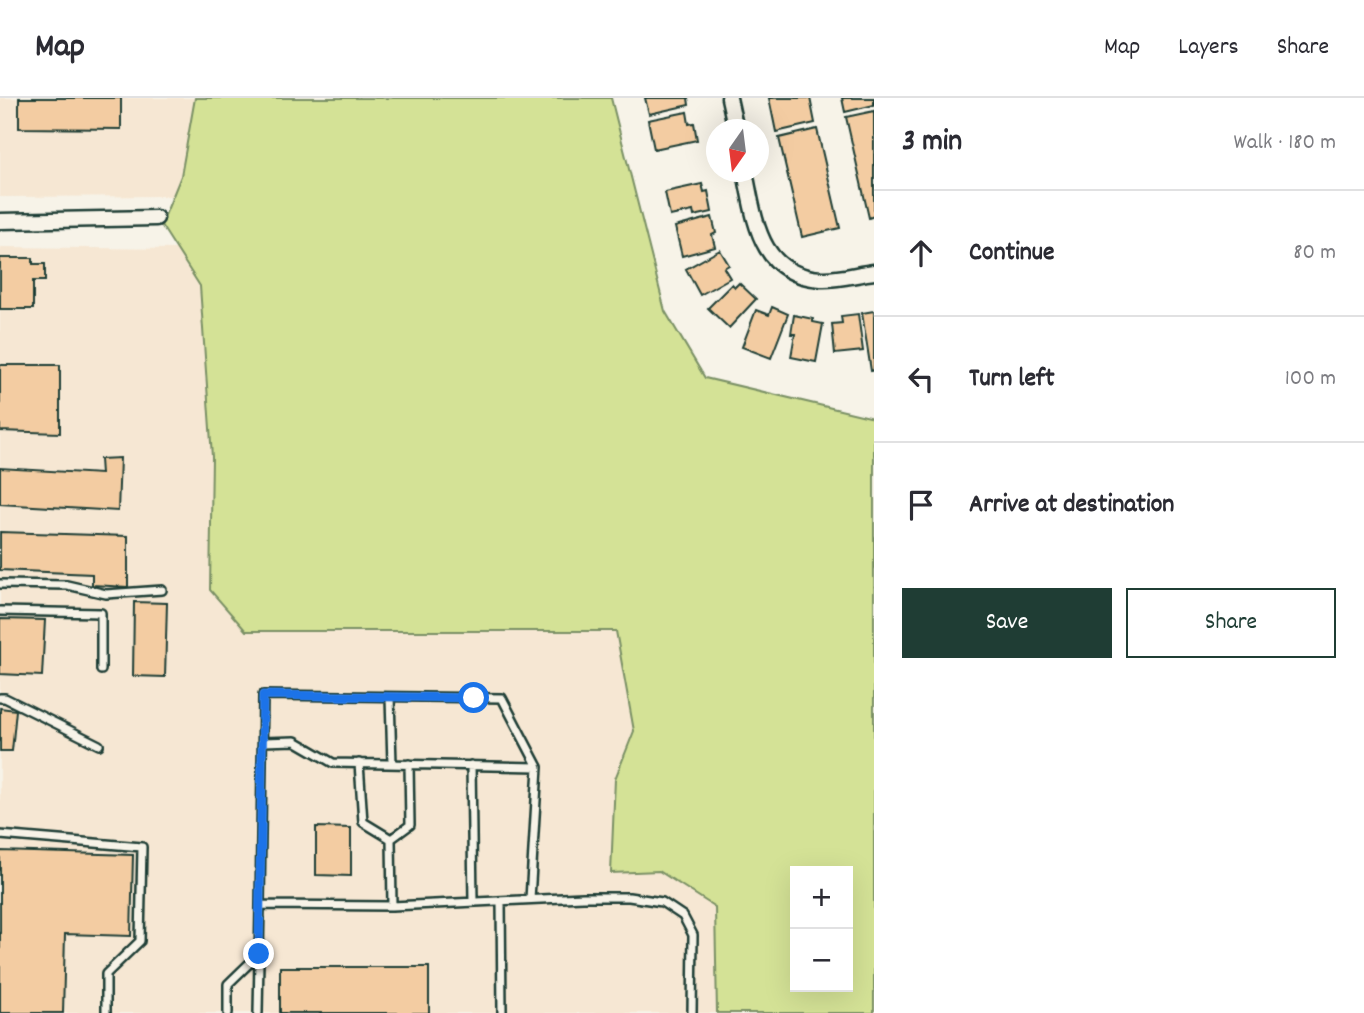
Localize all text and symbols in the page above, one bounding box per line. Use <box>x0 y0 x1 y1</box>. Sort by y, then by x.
text: Map <box>35 25 85 72</box>
text: Map <box>1104 31 1140 65</box>
text: Layers <box>1178 31 1239 65</box>
text: Share <box>1277 31 1329 65</box>
north arrow <box>706 119 769 182</box>
text: 3 min <box>902 122 962 165</box>
text: Walk · 180 m <box>1233 127 1336 160</box>
icon: ahead <box>902 234 940 272</box>
text: Continue <box>969 235 1054 272</box>
text: 80 m <box>1293 237 1336 270</box>
icon: left <box>902 360 940 398</box>
text: Turn left <box>969 361 1055 398</box>
text: 100 m <box>1285 363 1336 396</box>
icon: arrive <box>902 486 940 524</box>
text: Arrive at destination <box>969 487 1174 524</box>
button: Save <box>902 588 1112 658</box>
button: Share <box>1126 588 1336 658</box>
route start <box>458 682 489 713</box>
map controls <box>790 866 853 992</box>
button: + <box>790 866 853 929</box>
button: − <box>790 929 853 992</box>
route end <box>243 938 274 969</box>

